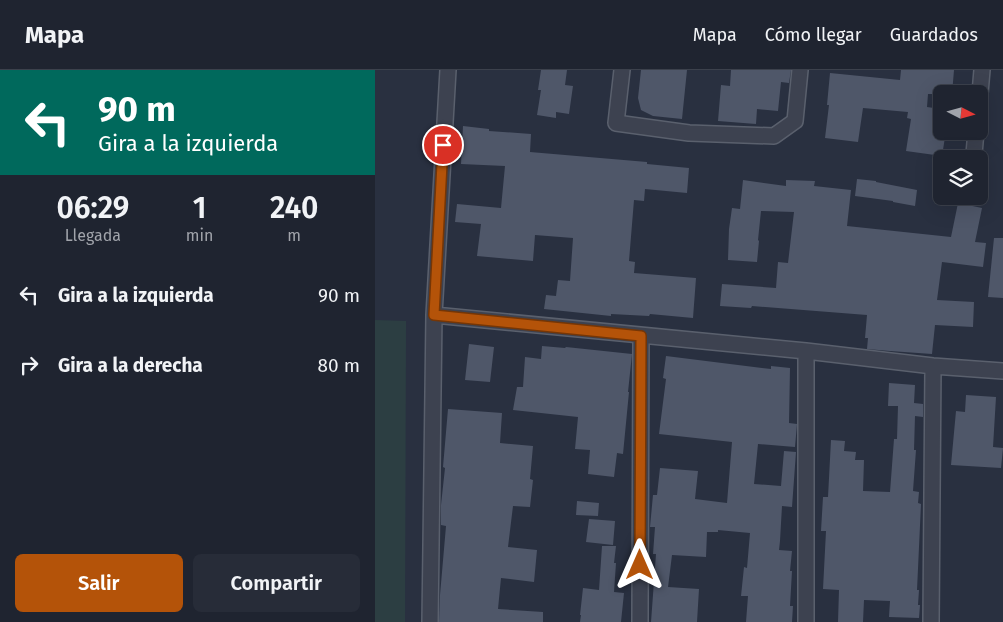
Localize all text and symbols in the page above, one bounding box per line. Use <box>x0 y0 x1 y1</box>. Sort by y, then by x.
text: Mapa <box>25 21 84 49</box>
text: Mapa <box>693 24 737 46</box>
text: Cómo llegar <box>765 24 862 46</box>
text: Guardados <box>890 24 978 46</box>
north arrow <box>933 85 987 140</box>
map controls <box>933 85 988 205</box>
text: 90 m <box>98 88 176 130</box>
icon: left <box>15 90 80 155</box>
pin <box>422 124 464 166</box>
text: Gira a la izquierda <box>98 130 278 157</box>
icon: arrive <box>429 131 457 159</box>
button: layers <box>933 150 988 205</box>
text: 06:29 <box>56 190 129 226</box>
text: 1 <box>193 190 206 226</box>
text: 240 <box>270 190 319 226</box>
text: Llegada <box>65 226 121 245</box>
text: min <box>186 226 213 245</box>
text: m <box>287 226 301 245</box>
icon: left <box>15 281 43 309</box>
text: Gira a la izquierda <box>58 284 214 307</box>
text: 90 m <box>318 284 360 307</box>
icon: right <box>15 351 43 379</box>
text: Gira a la derecha <box>58 354 203 377</box>
text: 80 m <box>318 354 360 377</box>
position arrow <box>613 538 665 590</box>
button: Salir <box>15 554 183 612</box>
button: Compartir <box>193 554 360 612</box>

